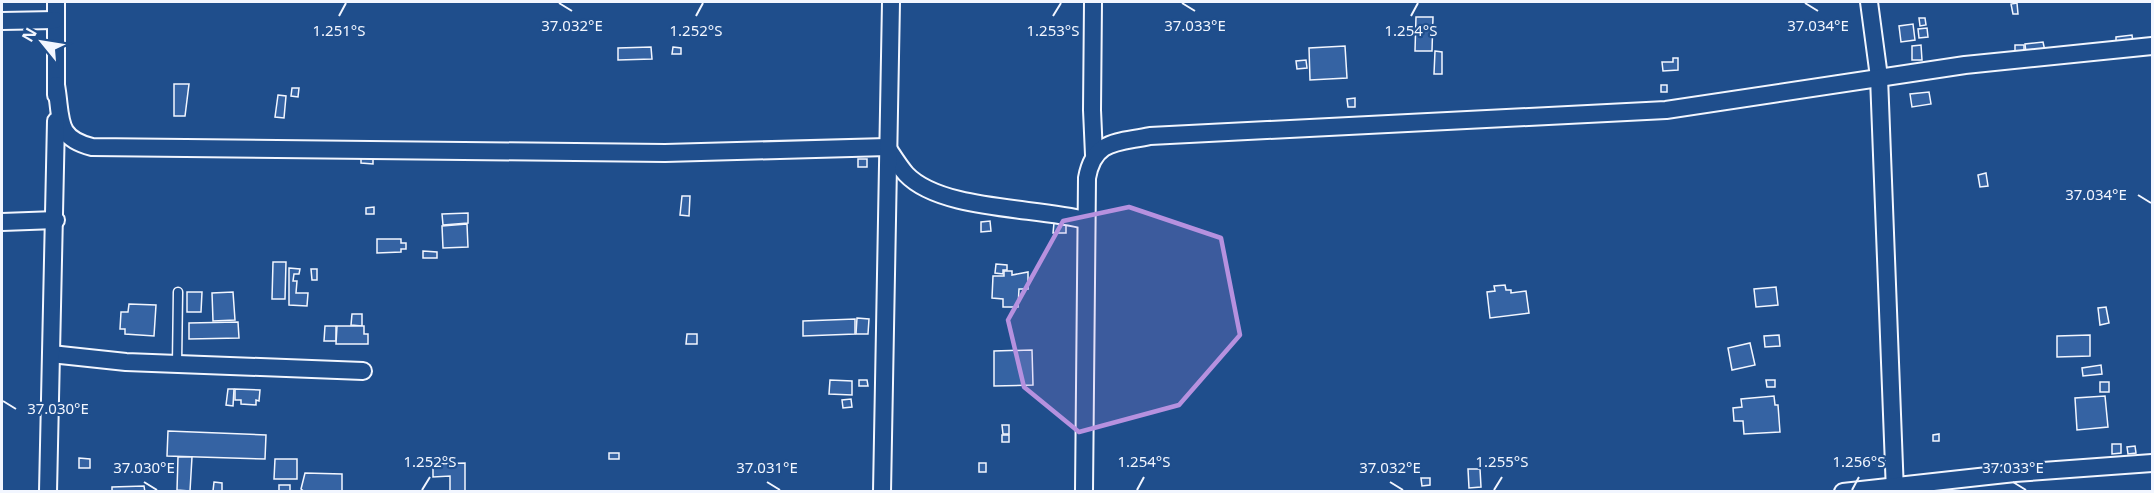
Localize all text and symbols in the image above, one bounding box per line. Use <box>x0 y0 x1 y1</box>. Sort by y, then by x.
north arrow <box>12 12 72 72</box>
text: 37.032°E <box>541 15 603 35</box>
text: 37.033°E <box>1164 15 1226 35</box>
text: 37.034°E <box>1787 15 1849 35</box>
text: 1.251°S <box>313 20 366 40</box>
text: 1.252°S <box>670 20 723 40</box>
text: 1.253°S <box>1027 20 1080 40</box>
text: 1.254°S <box>1385 20 1438 40</box>
text: N <box>16 23 42 46</box>
text: 37.034°E <box>2065 184 2127 204</box>
text: 37.030°E <box>27 398 89 418</box>
text: 1.252°S <box>404 451 457 471</box>
text: 1.254°S <box>1118 451 1171 471</box>
text: 1.255°S <box>1476 451 1529 471</box>
text: 1.256°S <box>1833 451 1886 471</box>
text: 37.030°E <box>113 457 175 477</box>
text: 37.031°E <box>736 457 798 477</box>
text: 37.032°E <box>1359 457 1421 477</box>
text: 37.033°E <box>1982 457 2044 477</box>

